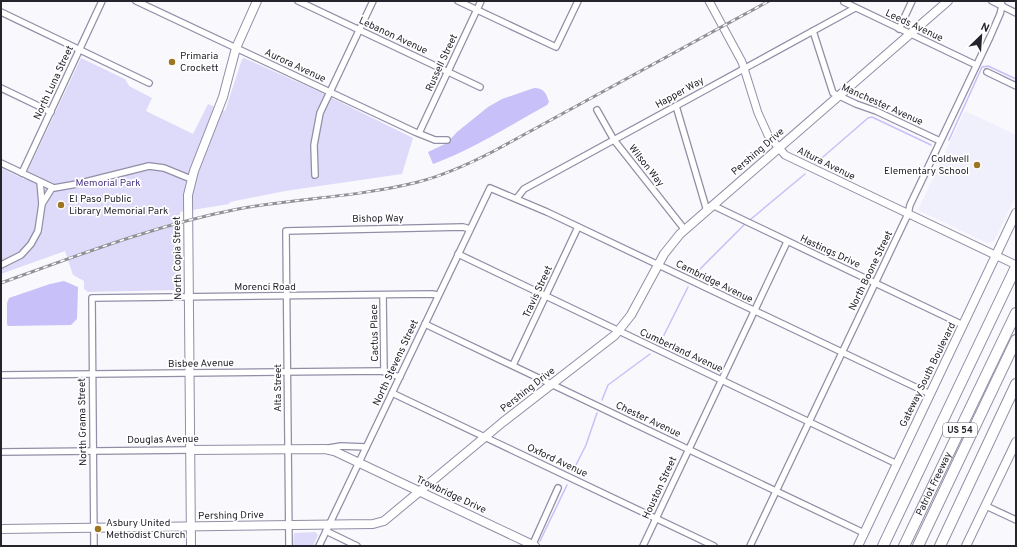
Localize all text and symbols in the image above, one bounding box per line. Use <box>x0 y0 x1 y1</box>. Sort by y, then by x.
street label: Leeds Avenue <box>883 7 945 45</box>
street label: Lebanon Avenue <box>357 14 429 58</box>
north arrow <box>961 16 1001 56</box>
text: N <box>978 20 991 36</box>
street label: Russell Street <box>423 32 461 94</box>
street label: North Luna Street <box>31 44 77 122</box>
street label: Aurora Avenue <box>262 46 328 86</box>
place label: Primaria Crockett <box>180 50 219 75</box>
marker: Primaria Crockett <box>167 57 177 67</box>
street label: Happer Way <box>653 74 707 112</box>
street label: Manchester Avenue <box>839 81 925 129</box>
street label: Pershing Drive <box>729 125 787 179</box>
street label: Wilson Way <box>625 142 667 190</box>
street label: Altura Avenue <box>795 144 857 184</box>
place label: Coldwell Elementary School <box>884 153 969 178</box>
marker: Coldwell Elementary School <box>972 160 982 170</box>
park label: Memorial Park <box>76 177 140 190</box>
place label: El Paso Public Library Memorial Park <box>69 193 168 218</box>
marker: El Paso Public Library Memorial Park <box>56 200 66 210</box>
street label: Bishop Way <box>352 212 404 226</box>
street label: North Copia Street <box>171 216 185 300</box>
street label: North Boone Street <box>846 229 896 313</box>
street label: Hastings Drive <box>798 232 862 272</box>
street label: Cambridge Avenue <box>673 258 755 306</box>
street label: Travis Street <box>520 264 556 320</box>
street label: Morenci Road <box>234 281 296 294</box>
street label: Cactus Place <box>368 304 382 362</box>
street label: North Stevens Street <box>370 318 422 408</box>
street label: Gateway South Boulevard <box>897 321 959 429</box>
street label: Cumberland Avenue <box>637 326 725 376</box>
street label: Bisbee Avenue <box>168 357 234 371</box>
street label: Alta Street <box>272 364 285 412</box>
street label: Pershing Drive <box>498 365 558 415</box>
street label: North Grama Street <box>76 378 90 466</box>
street label: Chester Avenue <box>613 399 683 441</box>
road number: US 54 <box>943 423 977 437</box>
street label: Douglas Avenue <box>127 433 199 447</box>
street label: Oxford Avenue <box>525 441 589 481</box>
street label: Patriot Freeway <box>913 450 955 518</box>
street label: Houston Street <box>640 454 680 521</box>
street label: Trowbridge Drive <box>414 473 488 517</box>
street label: Pershing Drive <box>198 509 264 523</box>
place label: Asbury United Methodist Church <box>106 517 185 542</box>
marker: Asbury United Methodist Church <box>93 524 103 534</box>

